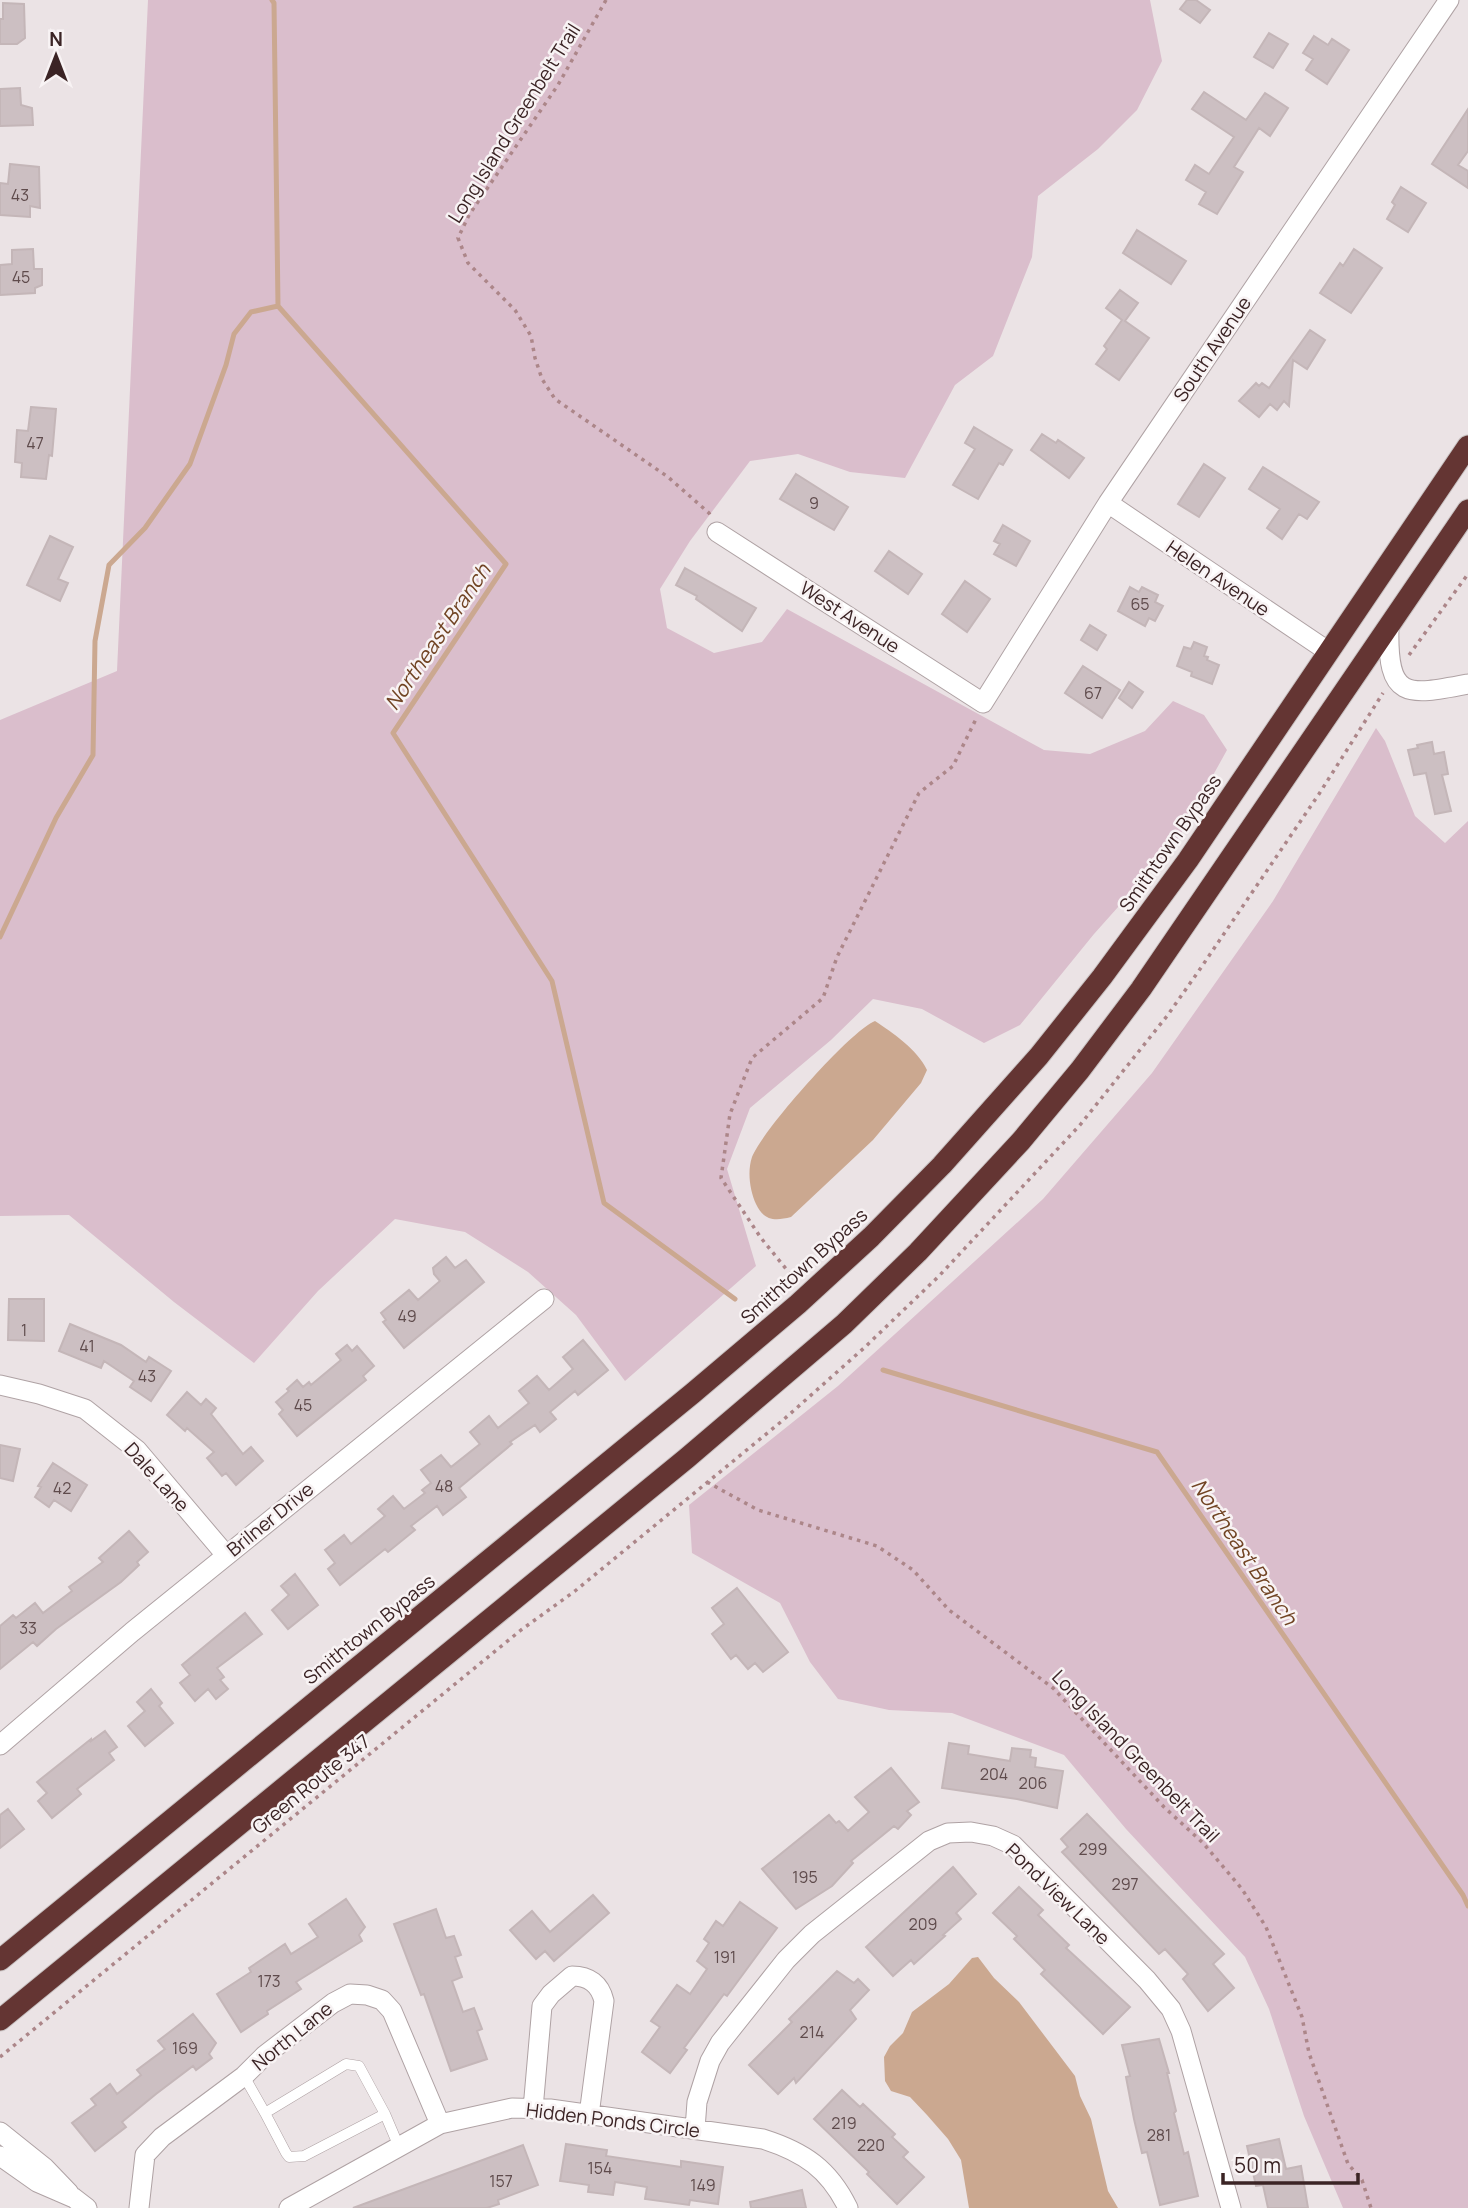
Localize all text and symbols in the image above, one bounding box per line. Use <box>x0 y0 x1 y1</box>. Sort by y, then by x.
street label: Long Island Greenbelt Trail <box>442 18 586 228</box>
north arrow <box>21 21 91 91</box>
text: N <box>49 26 63 52</box>
house number: 43 <box>11 184 29 206</box>
house number: 45 <box>12 266 30 288</box>
street label: South Avenue <box>1167 291 1257 407</box>
house number: 47 <box>26 432 44 454</box>
house number: 9 <box>809 492 819 514</box>
street label: Helen Avenue <box>1161 534 1275 622</box>
water label: Northeast Branch <box>378 557 497 715</box>
street label: West Avenue <box>795 575 905 659</box>
house number: 65 <box>1130 593 1150 615</box>
house number: 67 <box>1084 682 1102 704</box>
street label: Smithtown Bypass <box>1113 769 1227 917</box>
street label: Smithtown Bypass <box>735 1202 873 1330</box>
house number: 49 <box>397 1305 417 1327</box>
house number: 1 <box>21 1319 27 1341</box>
house number: 41 <box>79 1335 95 1357</box>
house number: 43 <box>138 1365 156 1387</box>
house number: 45 <box>294 1394 312 1416</box>
street label: Dale Lane <box>119 1437 195 1517</box>
water label: Northeast Branch <box>1185 1473 1305 1631</box>
house number: 48 <box>435 1475 453 1497</box>
street label: Brilner Drive <box>221 1476 319 1562</box>
house number: 42 <box>53 1477 71 1499</box>
street label: Smithtown Bypass <box>298 1568 440 1690</box>
house number: 33 <box>19 1617 37 1639</box>
street label: Long Island Greenbelt Trail <box>1047 1664 1225 1848</box>
street label: Green Route 347 <box>246 1728 376 1840</box>
house number: 204 <box>980 1763 1008 1785</box>
house number: 206 <box>1019 1772 1047 1794</box>
street label: Pond View Lane <box>1000 1837 1116 1951</box>
house number: 299 <box>1079 1838 1107 1860</box>
house number: 195 <box>792 1866 818 1888</box>
house number: 297 <box>1112 1873 1138 1895</box>
house number: 209 <box>909 1913 937 1935</box>
house number: 191 <box>714 1946 736 1968</box>
house number: 173 <box>257 1970 281 1992</box>
street label: North Lane <box>246 1996 338 2076</box>
house number: 214 <box>800 2021 824 2043</box>
house number: 169 <box>172 2037 198 2059</box>
street label: Hidden Ponds Circle <box>524 2096 702 2144</box>
house number: 219 <box>831 2112 857 2134</box>
house number: 281 <box>1147 2124 1171 2146</box>
house number: 220 <box>857 2134 885 2156</box>
scale bar <box>1223 2142 1358 2186</box>
text: 50 m <box>1234 2151 1281 2179</box>
house number: 154 <box>588 2157 612 2179</box>
house number: 157 <box>489 2170 513 2192</box>
house number: 149 <box>690 2174 716 2196</box>

